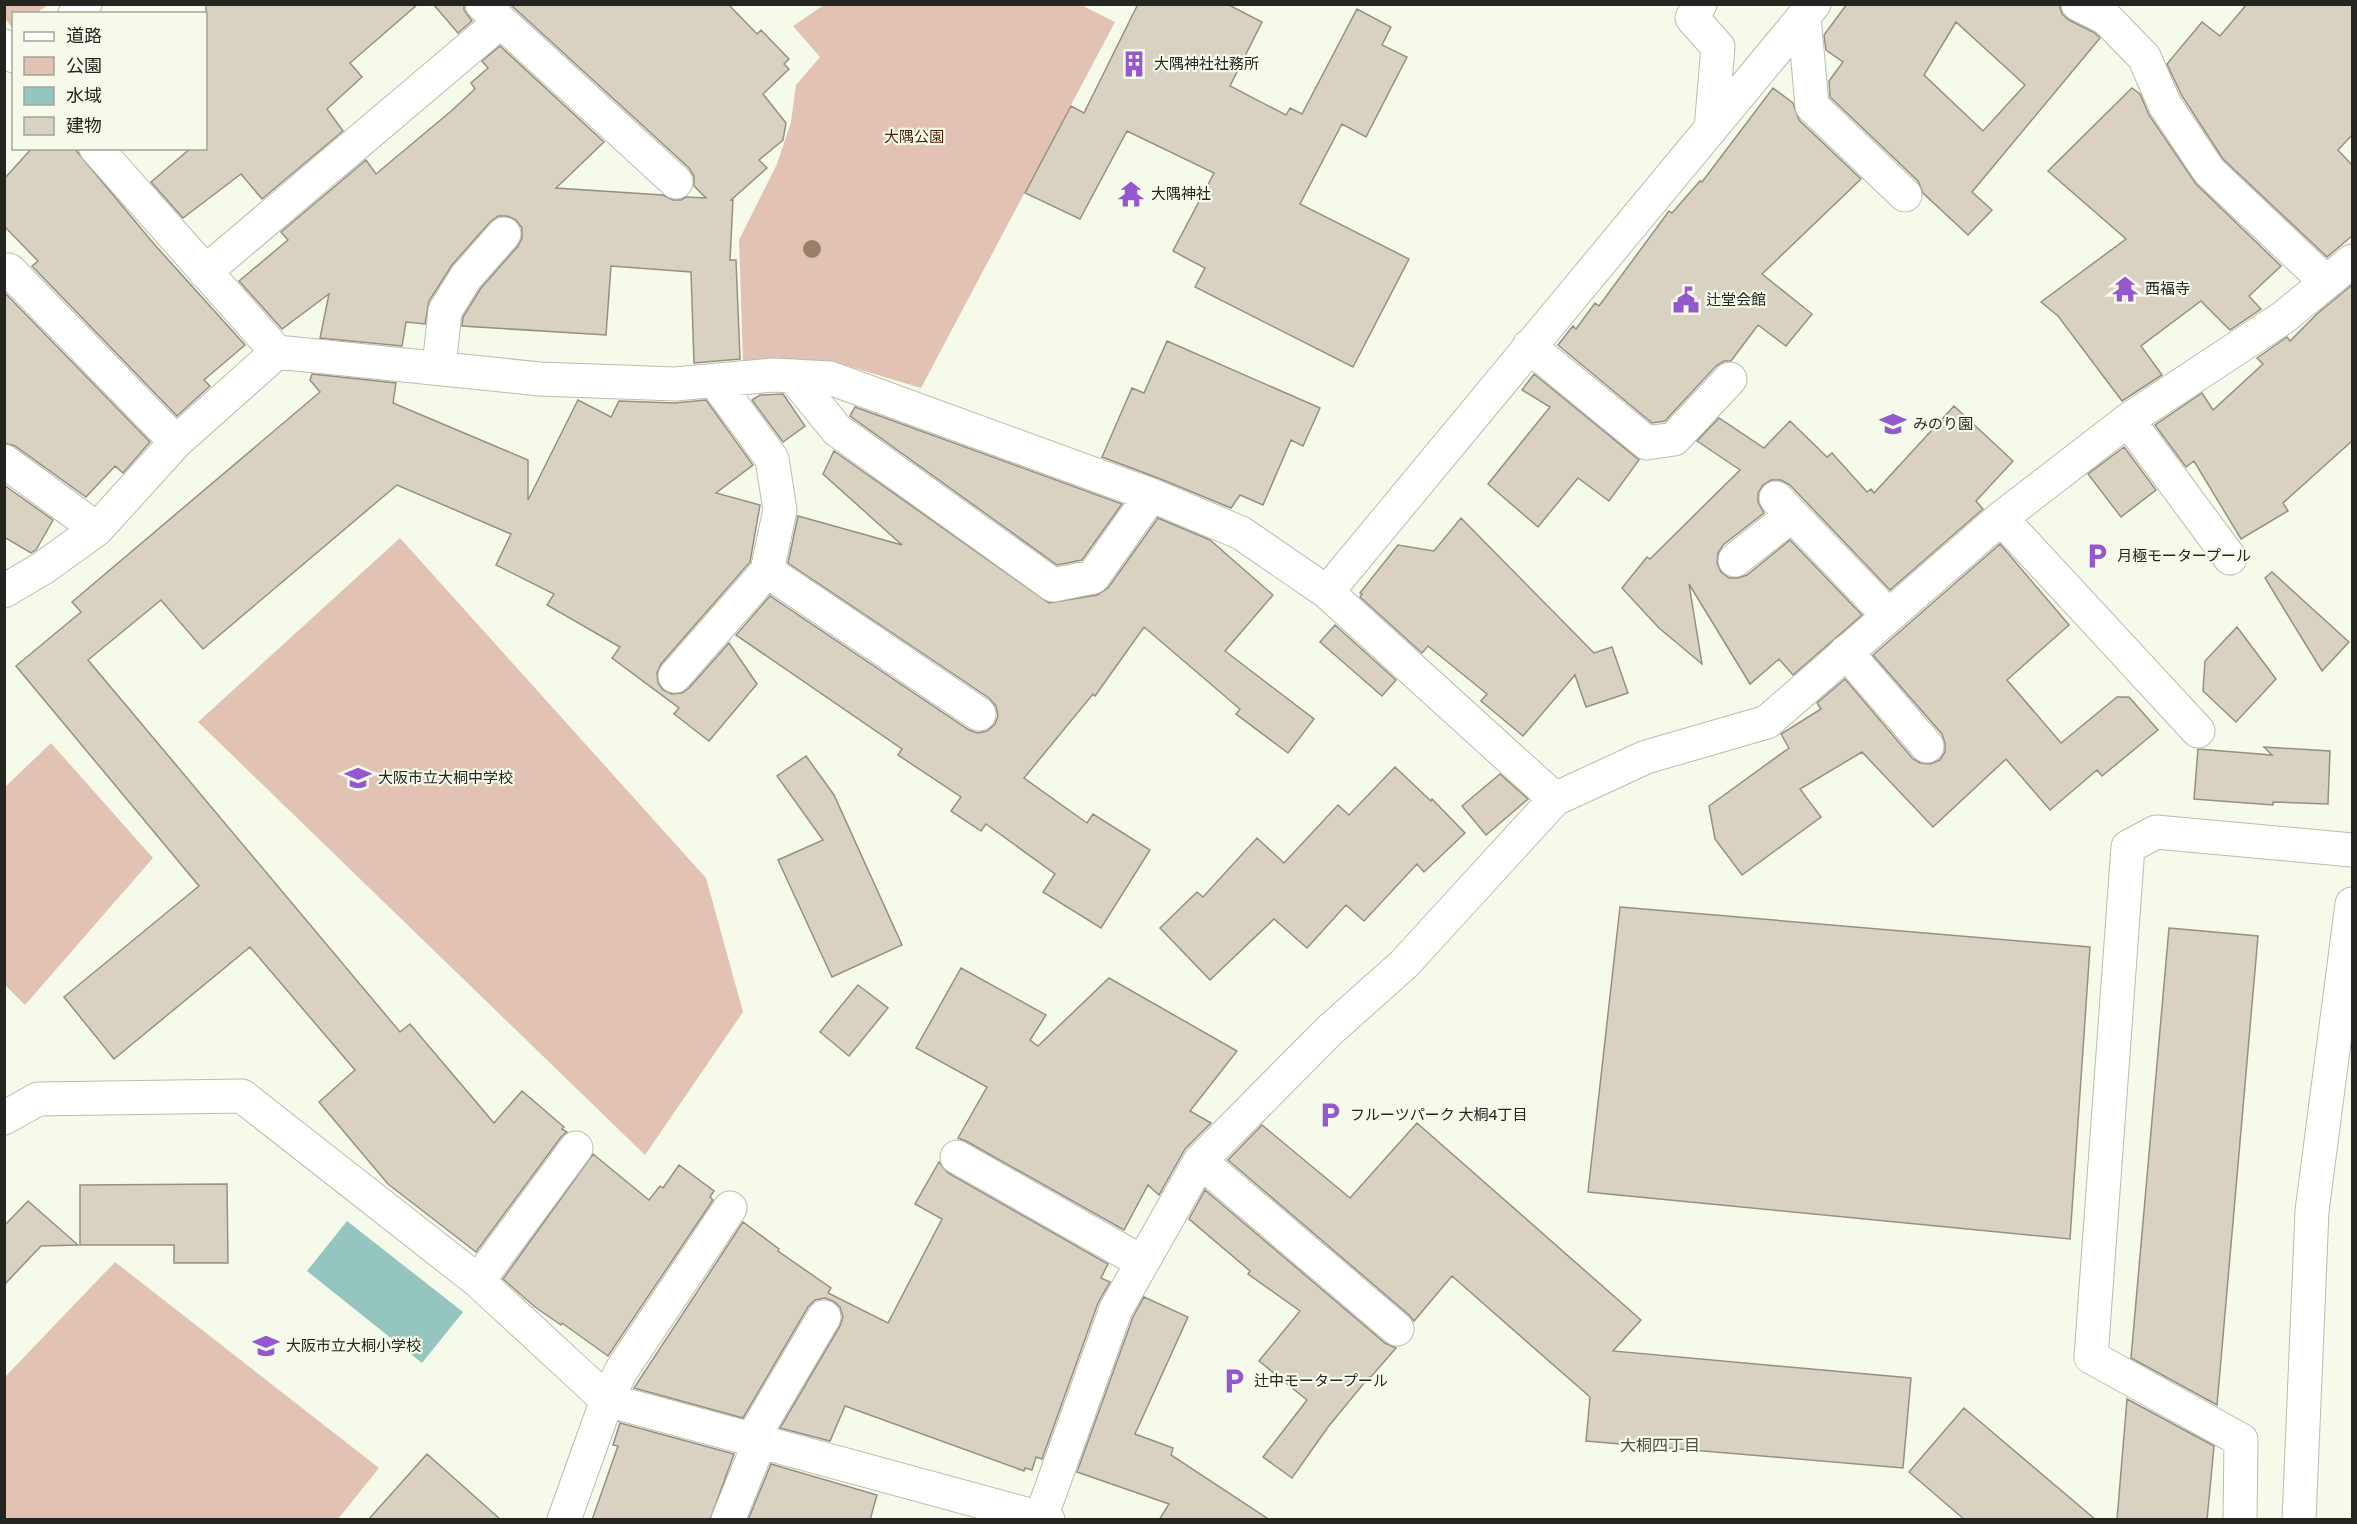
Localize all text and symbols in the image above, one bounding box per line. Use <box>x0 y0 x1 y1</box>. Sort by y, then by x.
legend <box>12 12 207 150</box>
text: 道路 <box>66 24 102 46</box>
building icon: 大隅神社社務所 <box>1119 49 1149 79</box>
text: 公園 <box>66 54 102 76</box>
place label: 大隅神社社務所 <box>1154 54 1259 72</box>
text: 水域 <box>66 84 102 106</box>
text: 建物 <box>66 114 102 136</box>
park label: 大隅公園 <box>884 127 944 145</box>
temple icon: 大隅神社 <box>1116 179 1146 209</box>
place label: 大隅神社 <box>1151 184 1211 202</box>
temple icon: 西福寺 <box>2110 274 2140 304</box>
place label: 西福寺 <box>2145 279 2190 297</box>
public building icon: 辻堂会館 <box>1671 285 1701 315</box>
place label: 辻堂会館 <box>1706 290 1766 308</box>
school or university icon: みのり園 <box>1878 409 1908 439</box>
place label: みのり園 <box>1913 414 1973 432</box>
parking icon: 月極モータープール <box>2082 541 2112 571</box>
place label: 月極モータープール <box>2117 546 2251 564</box>
school or university icon: 大阪市立大桐中学校 <box>343 763 373 793</box>
place label: 大阪市立大桐中学校 <box>378 768 513 786</box>
parking icon: フルーツパーク 大桐4丁目 <box>1315 1100 1345 1130</box>
place label: フルーツパーク 大桐4丁目 <box>1350 1105 1528 1123</box>
school or university icon: 大阪市立大桐小学校 <box>251 1331 281 1361</box>
place label: 大阪市立大桐小学校 <box>286 1336 421 1354</box>
parking icon: 辻中モータープール <box>1219 1366 1249 1396</box>
place label: 辻中モータープール <box>1254 1371 1388 1389</box>
district label: 大桐四丁目 <box>1620 1435 1700 1455</box>

